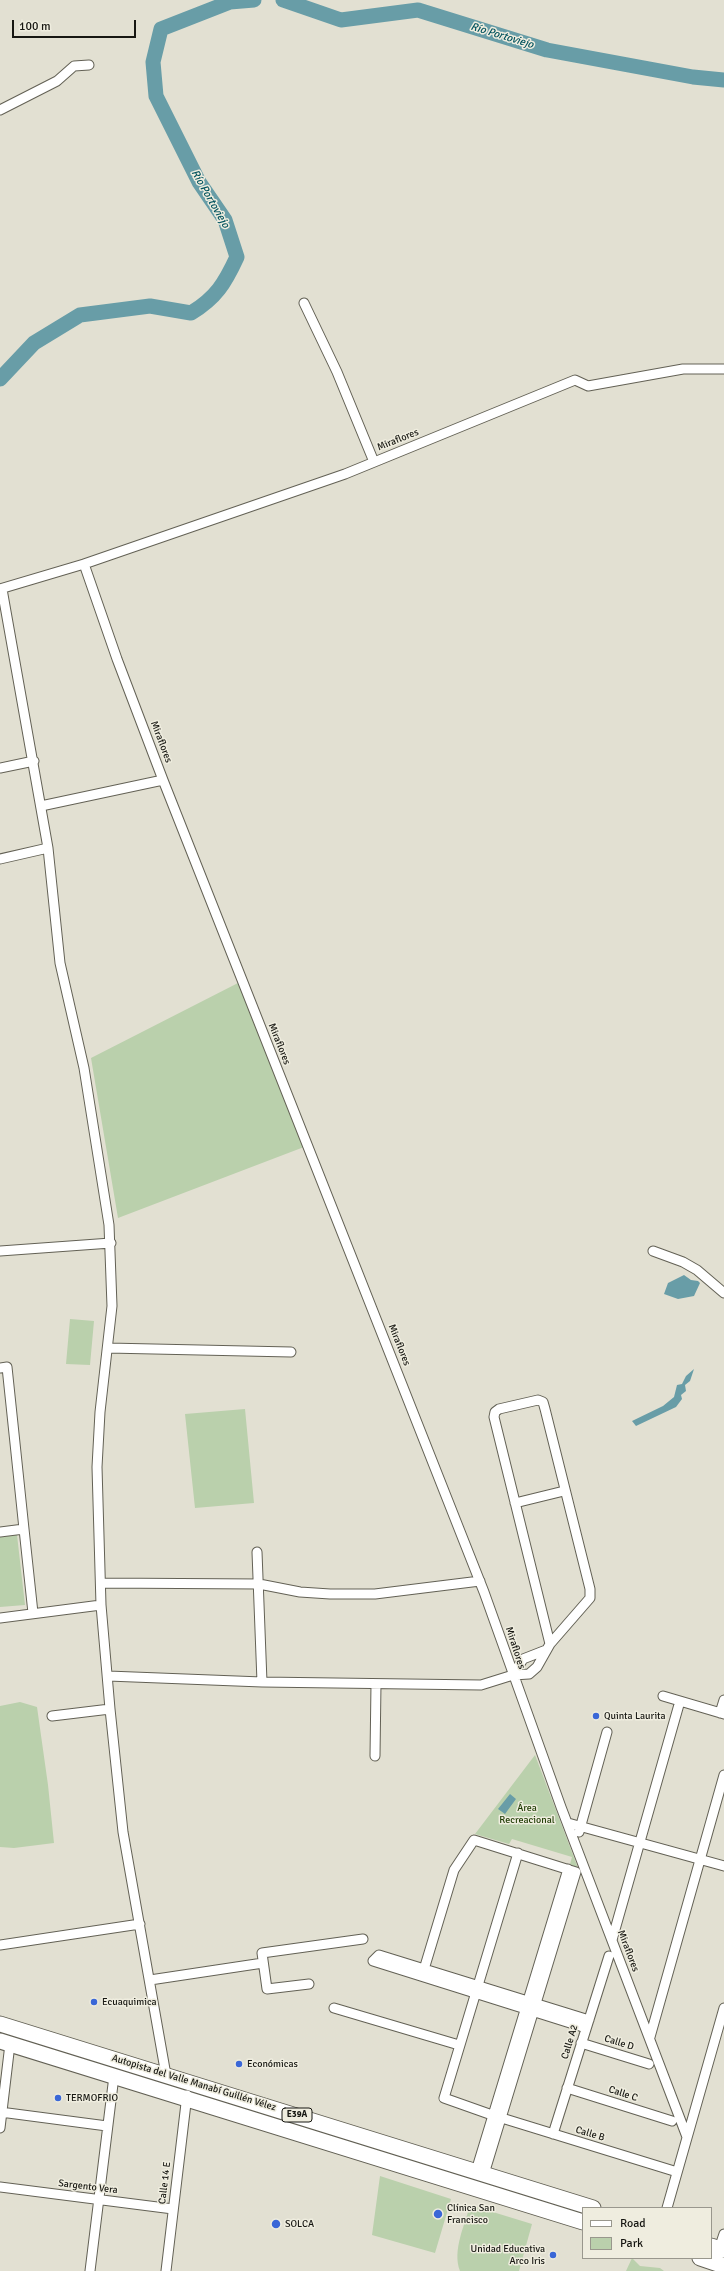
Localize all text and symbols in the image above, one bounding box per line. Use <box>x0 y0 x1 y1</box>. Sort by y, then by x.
scale bar <box>14 12 138 38</box>
text: 100 m <box>19 19 51 34</box>
water label: Río Portoviejo <box>469 20 535 52</box>
water label: Río Portoviejo <box>188 167 232 231</box>
street label: Miraflores <box>376 426 420 454</box>
street label: Miraflores <box>148 719 174 765</box>
street label: Miraflores <box>265 1022 293 1066</box>
street label: Miraflores <box>385 1323 413 1367</box>
street label: Miraflores <box>503 1625 527 1671</box>
place label: Quinta Laurita <box>604 1710 666 1722</box>
marker: Quinta Laurita <box>591 1711 601 1721</box>
park label: Área Recreacional <box>499 1802 555 1826</box>
street label: Miraflores <box>615 1928 641 1974</box>
place label: Ecuaquimica <box>102 1996 157 2008</box>
marker: Ecuaquimica <box>89 1997 99 2007</box>
street label: Calle A2 <box>559 2023 581 2061</box>
street label: Calle D <box>603 2033 635 2053</box>
street label: Autopista del Valle Manabí Guillén Vélez <box>110 2052 278 2114</box>
place label: Económicas <box>247 2058 298 2070</box>
marker: Económicas <box>234 2059 244 2069</box>
street label: Calle C <box>607 2084 639 2104</box>
place label: TERMOFRIO <box>66 2092 118 2104</box>
marker: TERMOFRIO <box>53 2093 63 2103</box>
road number: E39A <box>282 2108 312 2122</box>
street label: Calle B <box>574 2124 606 2144</box>
street label: Calle 14 E <box>156 2161 174 2205</box>
street label: Sargento Vera <box>58 2177 118 2197</box>
place label: Clínica San Francisco <box>447 2202 495 2226</box>
legend <box>582 2207 712 2259</box>
marker: Clínica San Francisco <box>432 2208 444 2220</box>
text: Road <box>620 2216 646 2231</box>
marker: SOLCA <box>270 2218 282 2230</box>
place label: SOLCA <box>285 2218 314 2230</box>
text: Park <box>620 2236 643 2251</box>
place label: Unidad Educativa Arco Iris <box>471 2243 545 2266</box>
marker: Unidad Educativa Arco Iris <box>548 2250 558 2260</box>

